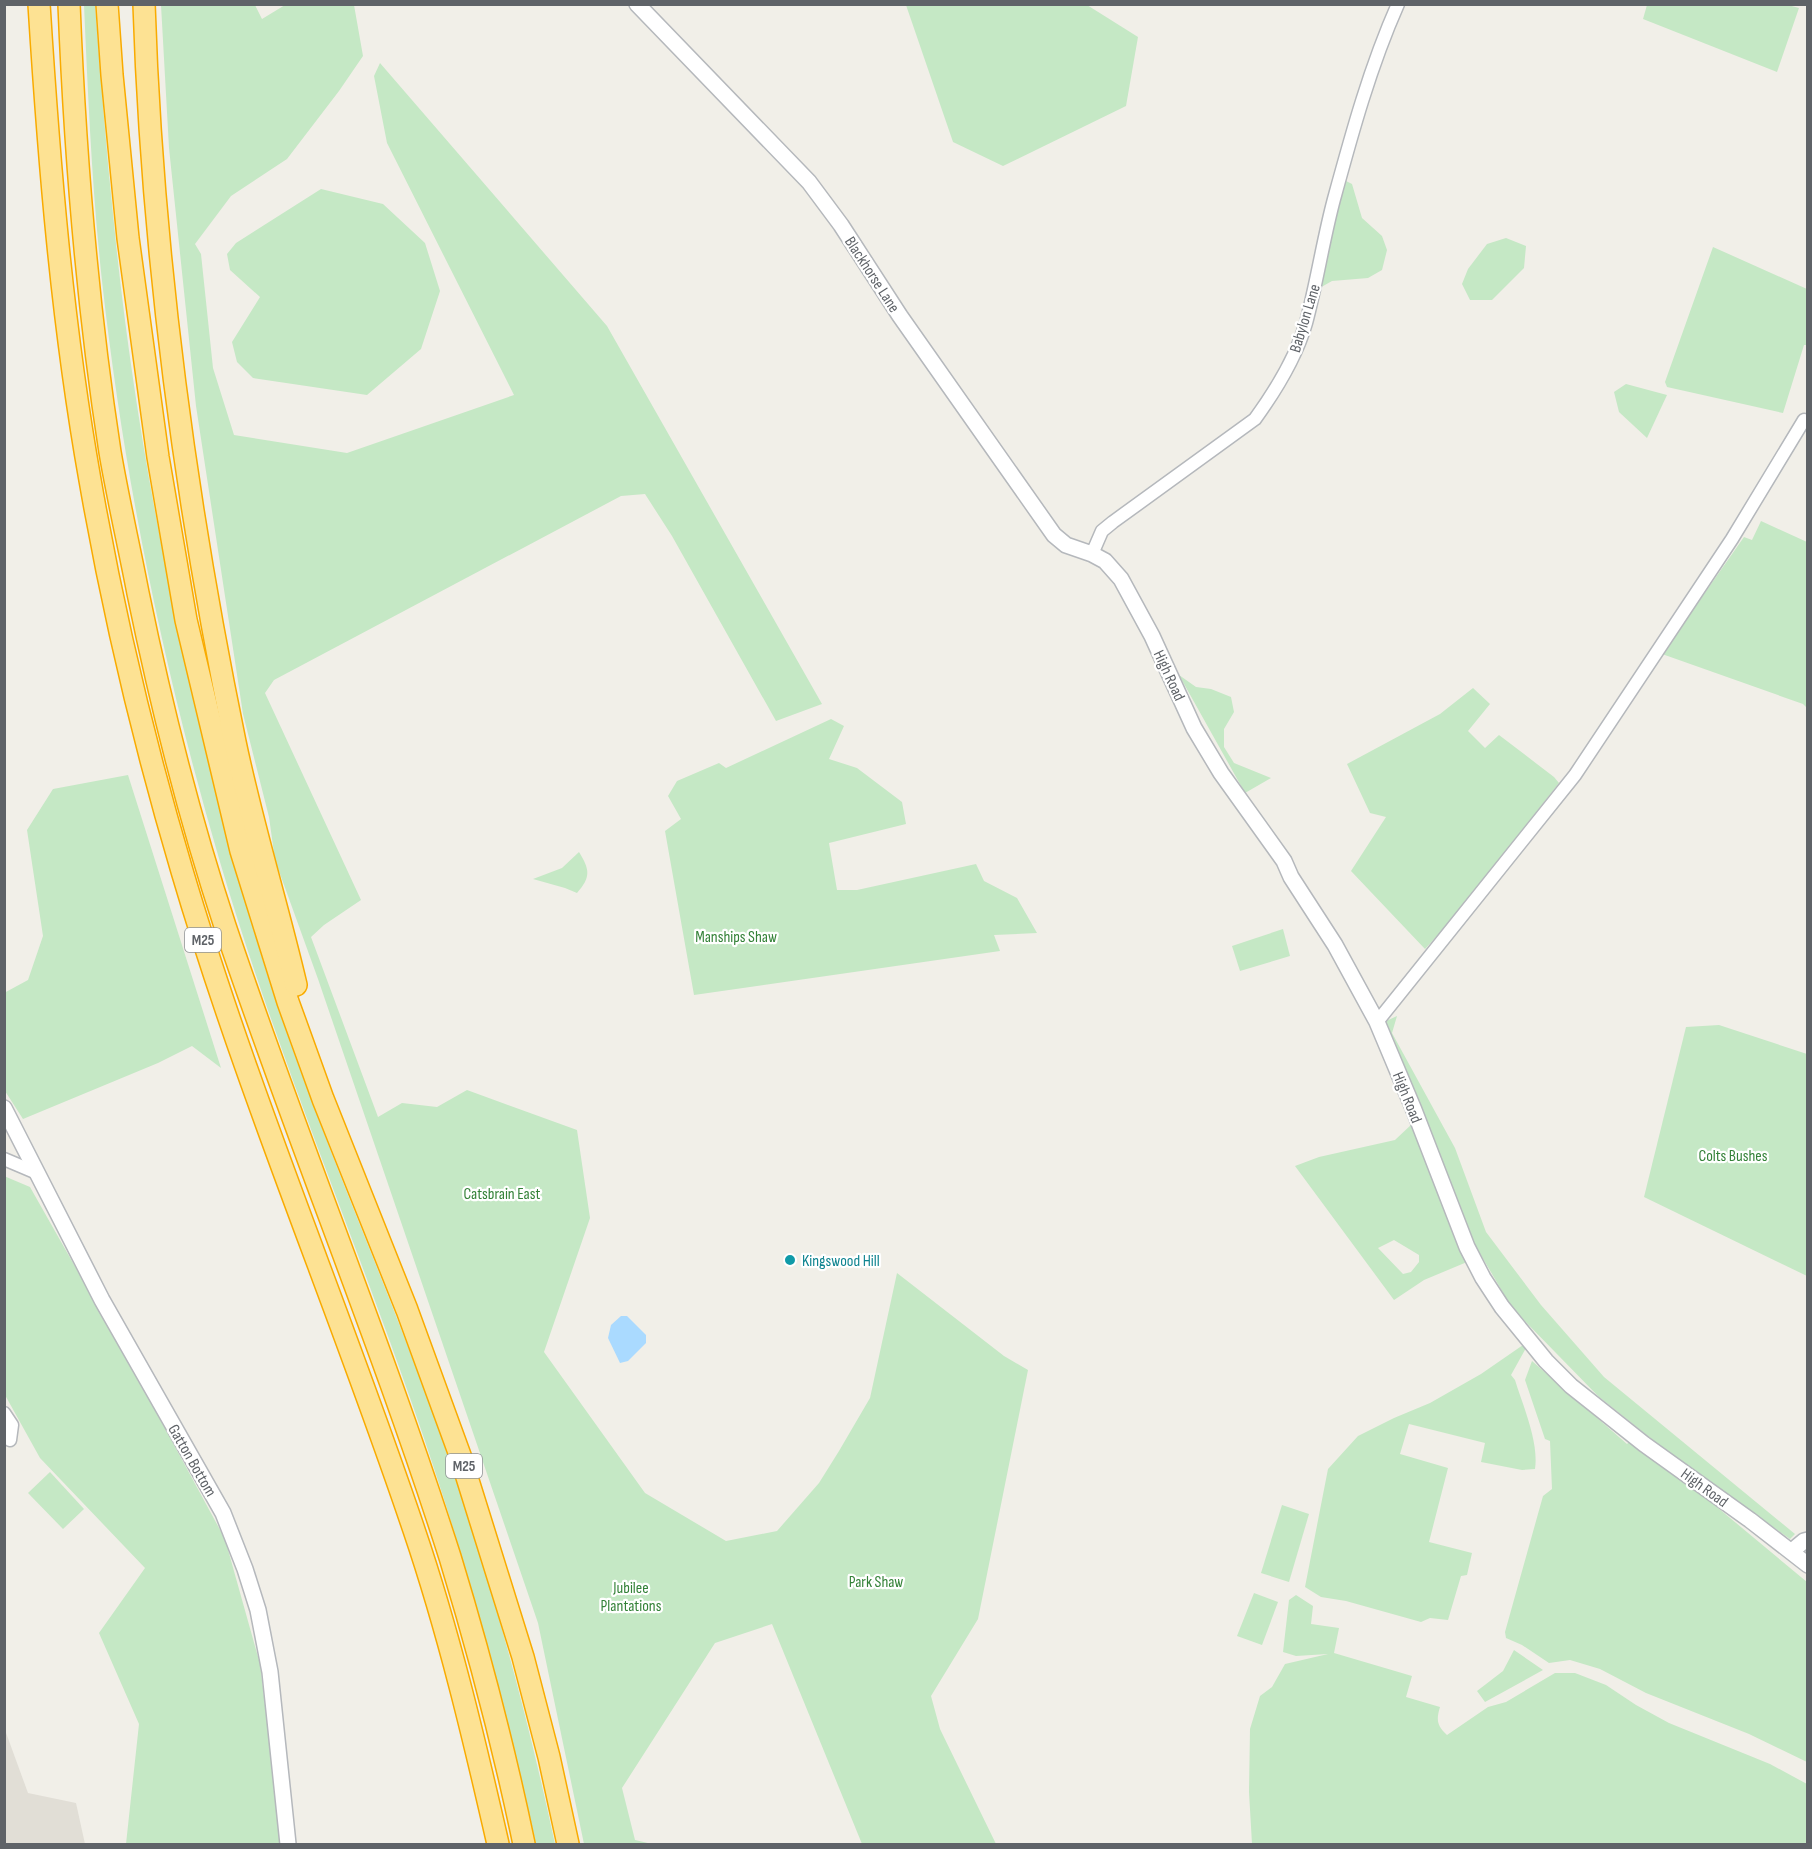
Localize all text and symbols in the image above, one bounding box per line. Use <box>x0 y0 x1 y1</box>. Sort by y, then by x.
street label: Blackhorse Lane <box>840 233 903 316</box>
street label: Babylon Lane <box>1286 282 1325 355</box>
street label: High Road <box>1149 647 1189 704</box>
road number: M25 <box>185 928 221 952</box>
park label: Manships Shaw <box>695 928 777 947</box>
street label: High Road <box>1388 1069 1425 1126</box>
park label: Colts Bushes <box>1699 1147 1768 1166</box>
park label: Catsbrain East <box>464 1185 541 1204</box>
place label: Kingswood Hill <box>802 1252 880 1271</box>
marker: Kingswood Hill <box>783 1253 797 1267</box>
street label: Gatton Bottom <box>163 1421 220 1500</box>
road number: M25 <box>446 1454 482 1478</box>
street label: High Road <box>1677 1465 1731 1512</box>
park label: Park Shaw <box>849 1573 903 1592</box>
park label: Jubilee Plantations <box>601 1579 662 1616</box>

